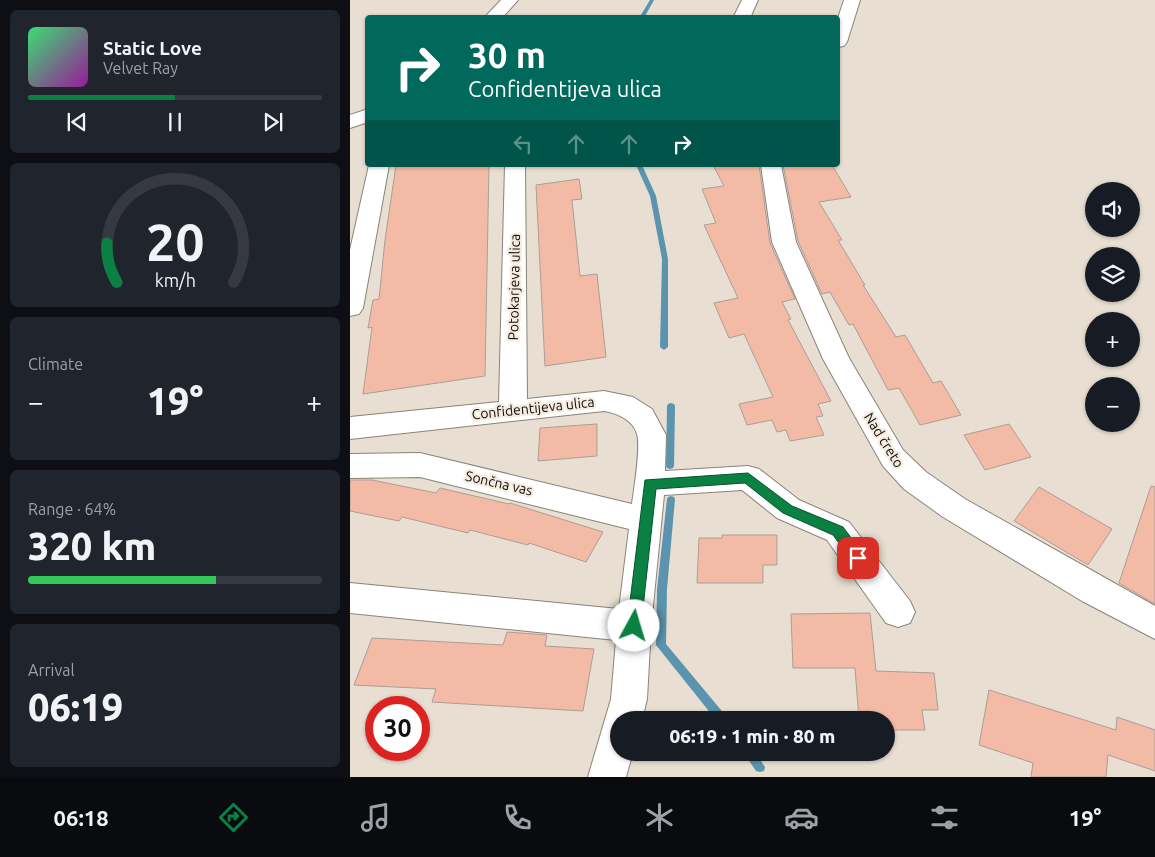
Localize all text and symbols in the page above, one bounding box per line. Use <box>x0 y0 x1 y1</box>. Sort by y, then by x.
icon: right <box>385 35 450 100</box>
text: 30 m <box>468 35 546 75</box>
text: Static Love <box>103 37 202 59</box>
text: Velvet Ray <box>103 59 178 77</box>
text: Confidentijeva ulica <box>468 76 662 101</box>
icon: previous <box>63 108 91 136</box>
icon: pause <box>161 108 189 136</box>
icon: next <box>259 108 287 136</box>
icon: left <box>509 130 537 158</box>
icon: ahead <box>562 130 590 158</box>
icon: ahead <box>615 130 643 158</box>
icon: right <box>668 130 696 158</box>
map controls <box>1085 182 1140 432</box>
button: sound <box>1085 182 1140 237</box>
text: 20 <box>146 213 204 271</box>
street label: Potokarjeva ulica <box>505 234 523 340</box>
button: layers <box>1085 247 1140 302</box>
text: km/h <box>154 270 196 290</box>
button: + <box>1085 312 1140 367</box>
text: Climate <box>28 355 83 373</box>
button: − <box>1085 377 1140 432</box>
text: 19° <box>147 380 203 422</box>
text: − <box>28 386 44 417</box>
text: + <box>306 386 322 417</box>
street label: Confidentijeva ulica <box>471 394 595 422</box>
street label: Nad čreto <box>861 410 907 470</box>
street label: Sončna vas <box>464 467 534 499</box>
text: Range · 64% <box>28 500 116 518</box>
text: 320 km <box>28 525 156 567</box>
pin <box>837 537 879 579</box>
icon: arrive <box>844 544 872 572</box>
position arrow <box>607 599 659 651</box>
text: Arrival <box>28 661 75 679</box>
text: 06:19 <box>28 686 123 728</box>
speed limit sign: 30 <box>365 696 430 761</box>
text: 06:19 · 1 min · 80 m <box>670 725 835 747</box>
icon: directions <box>216 800 251 835</box>
icon: music <box>358 800 393 835</box>
icon: phone <box>500 800 535 835</box>
icon: climate <box>642 800 677 835</box>
icon: car <box>784 800 819 835</box>
icon: filters <box>927 800 962 835</box>
text: 06:18 <box>54 805 109 830</box>
text: 19° <box>1069 805 1101 830</box>

